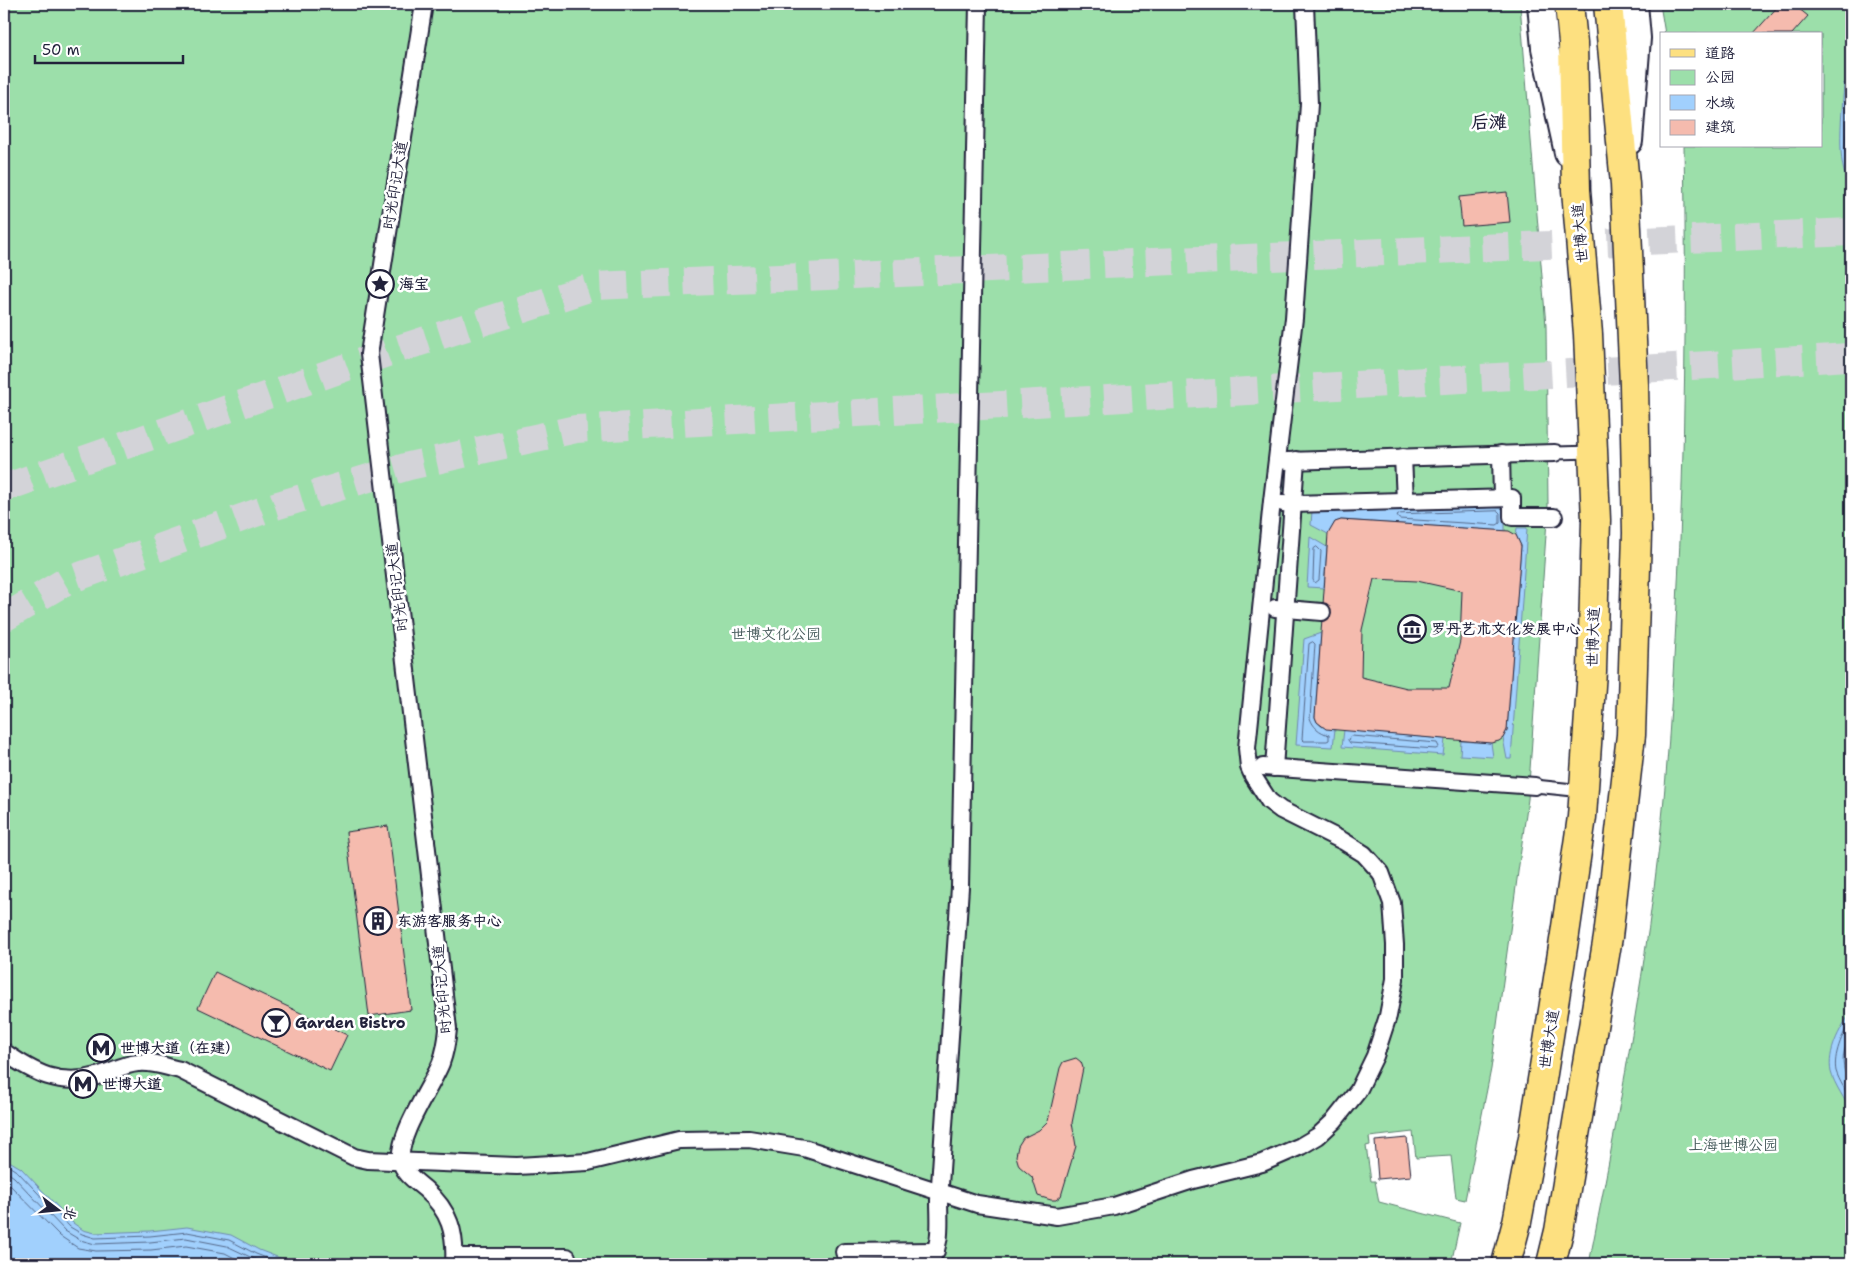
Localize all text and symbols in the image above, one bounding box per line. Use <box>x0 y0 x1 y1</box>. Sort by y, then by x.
scale bar <box>35 32 182 64</box>
legend <box>1660 32 1822 148</box>
text: 50 m <box>42 40 80 60</box>
text: 道路 <box>1705 43 1735 63</box>
text: 公园 <box>1705 67 1735 87</box>
text: 水域 <box>1705 93 1735 113</box>
district label: 后滩 <box>1471 110 1507 134</box>
text: 建筑 <box>1705 117 1735 137</box>
street label: 时光印记大道 <box>378 139 412 231</box>
street label: 世博大道 <box>1567 202 1593 264</box>
place icon: 海宝 <box>365 269 395 299</box>
place label: 海宝 <box>399 274 429 294</box>
street label: 时光印记大道 <box>382 541 412 633</box>
street label: 世博大道 <box>1582 607 1604 667</box>
museum icon: 罗丹艺术文化发展中心 <box>1397 614 1427 644</box>
place label: 罗丹艺术文化发展中心 <box>1431 619 1581 639</box>
park label: 世博文化公园 <box>731 624 821 644</box>
building icon: 东游客服务中心 <box>363 906 393 936</box>
place label: 东游客服务中心 <box>397 911 502 931</box>
street label: 时光印记大道 <box>428 943 456 1035</box>
bar icon: Garden Bistro <box>261 1008 291 1038</box>
street label: 世博大道 <box>1534 1008 1564 1070</box>
place label: Garden Bistro <box>295 1013 406 1033</box>
metro station icon: 世博大道（在建） <box>86 1033 116 1063</box>
place label: 世博大道（在建） <box>120 1038 240 1058</box>
metro station icon: 世博大道 <box>68 1069 98 1099</box>
place label: 世博大道 <box>102 1074 162 1094</box>
park label: 上海世博公园 <box>1688 1135 1778 1155</box>
north arrow <box>32 1186 82 1236</box>
text: 北 <box>60 1204 81 1223</box>

